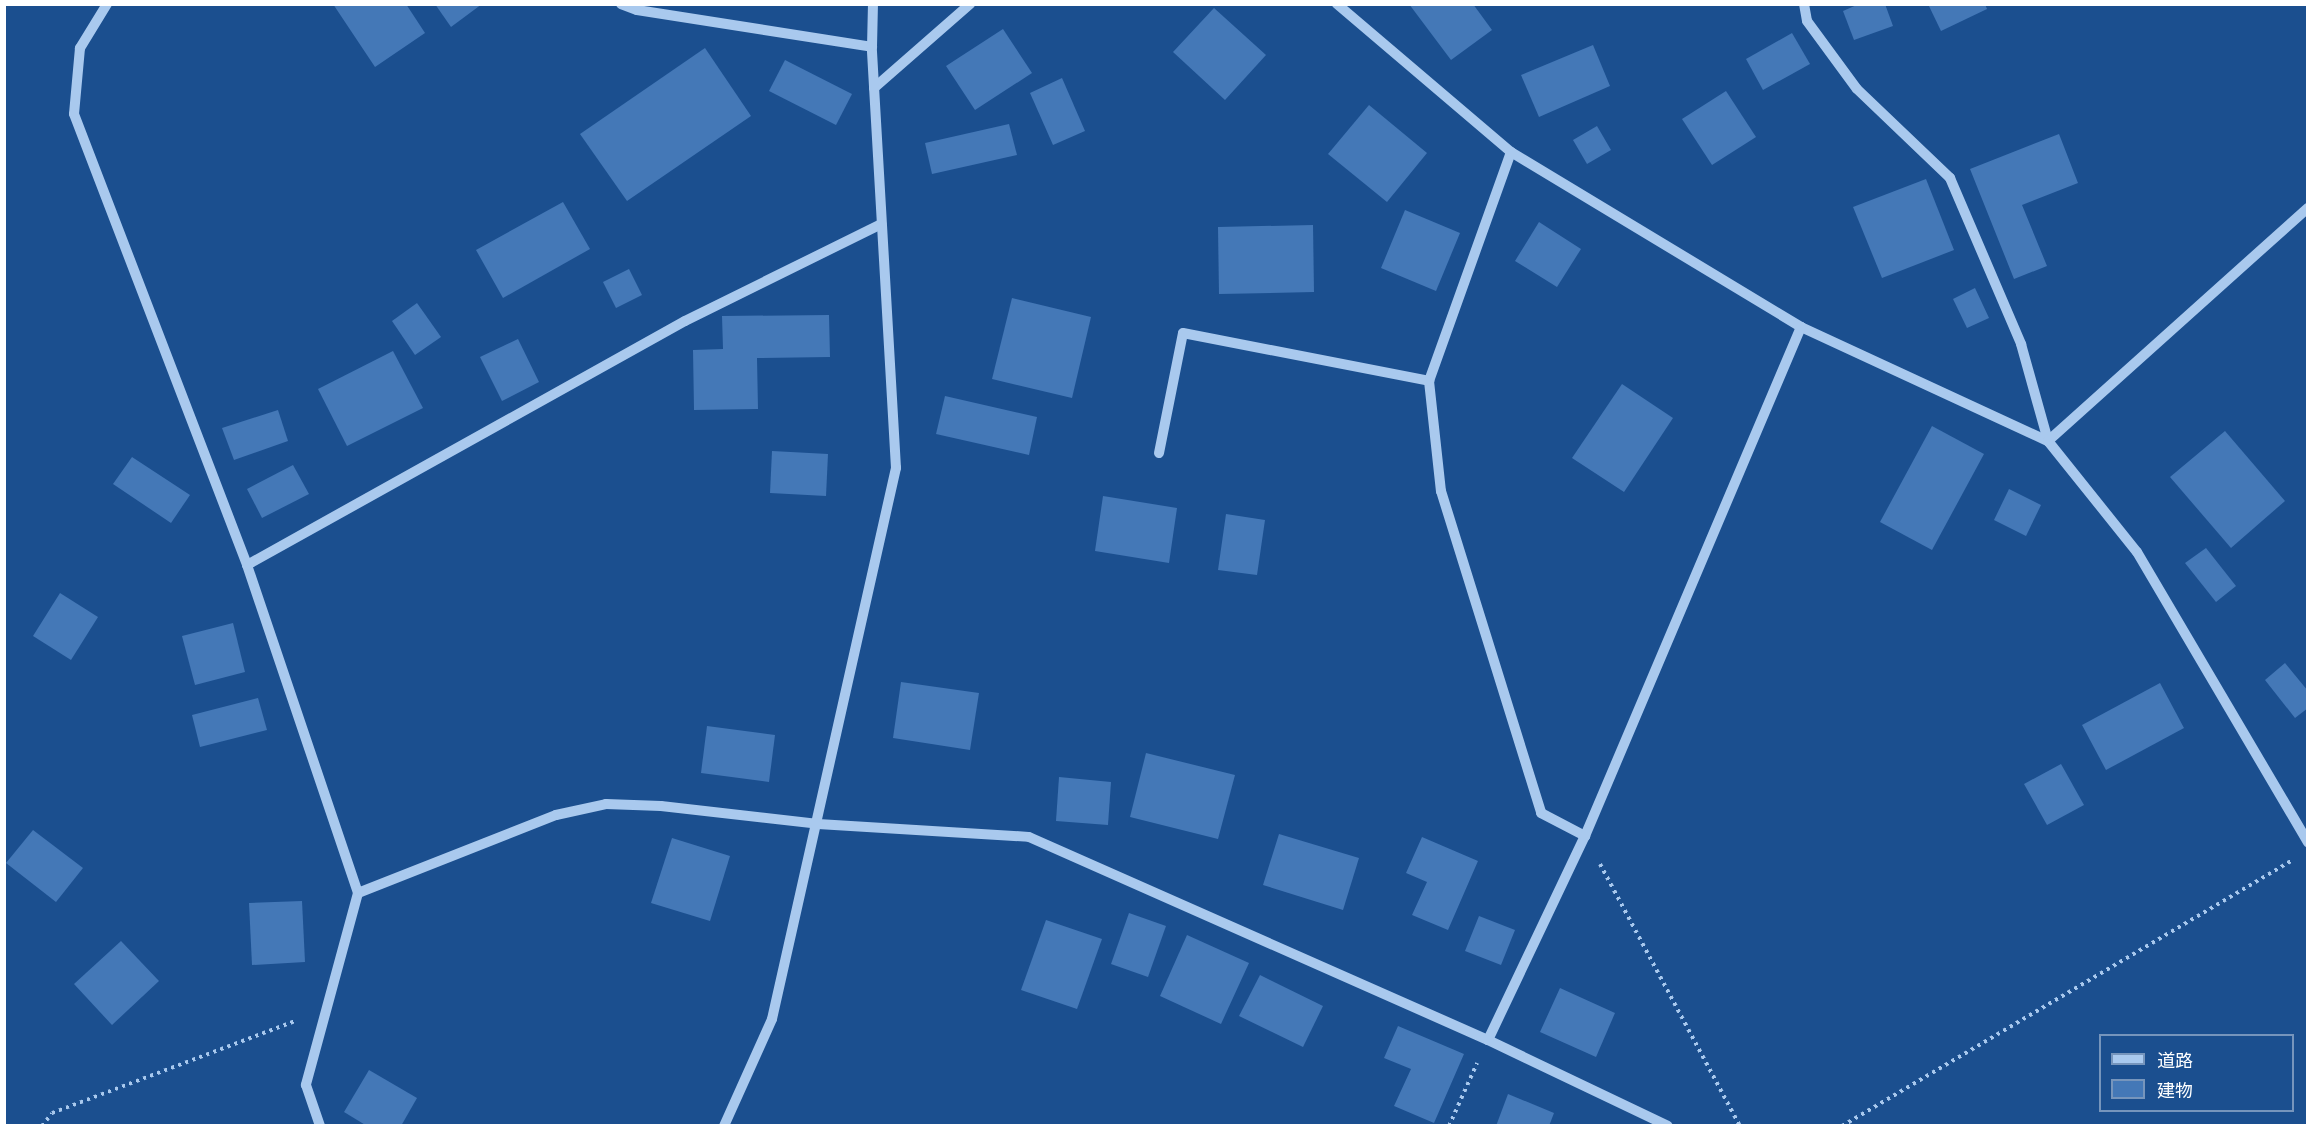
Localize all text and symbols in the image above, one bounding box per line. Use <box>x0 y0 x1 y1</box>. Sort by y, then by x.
legend <box>2099 1034 2294 1112</box>
text: 道路 <box>2157 1051 2193 1071</box>
text: 建物 <box>2157 1081 2193 1101</box>

